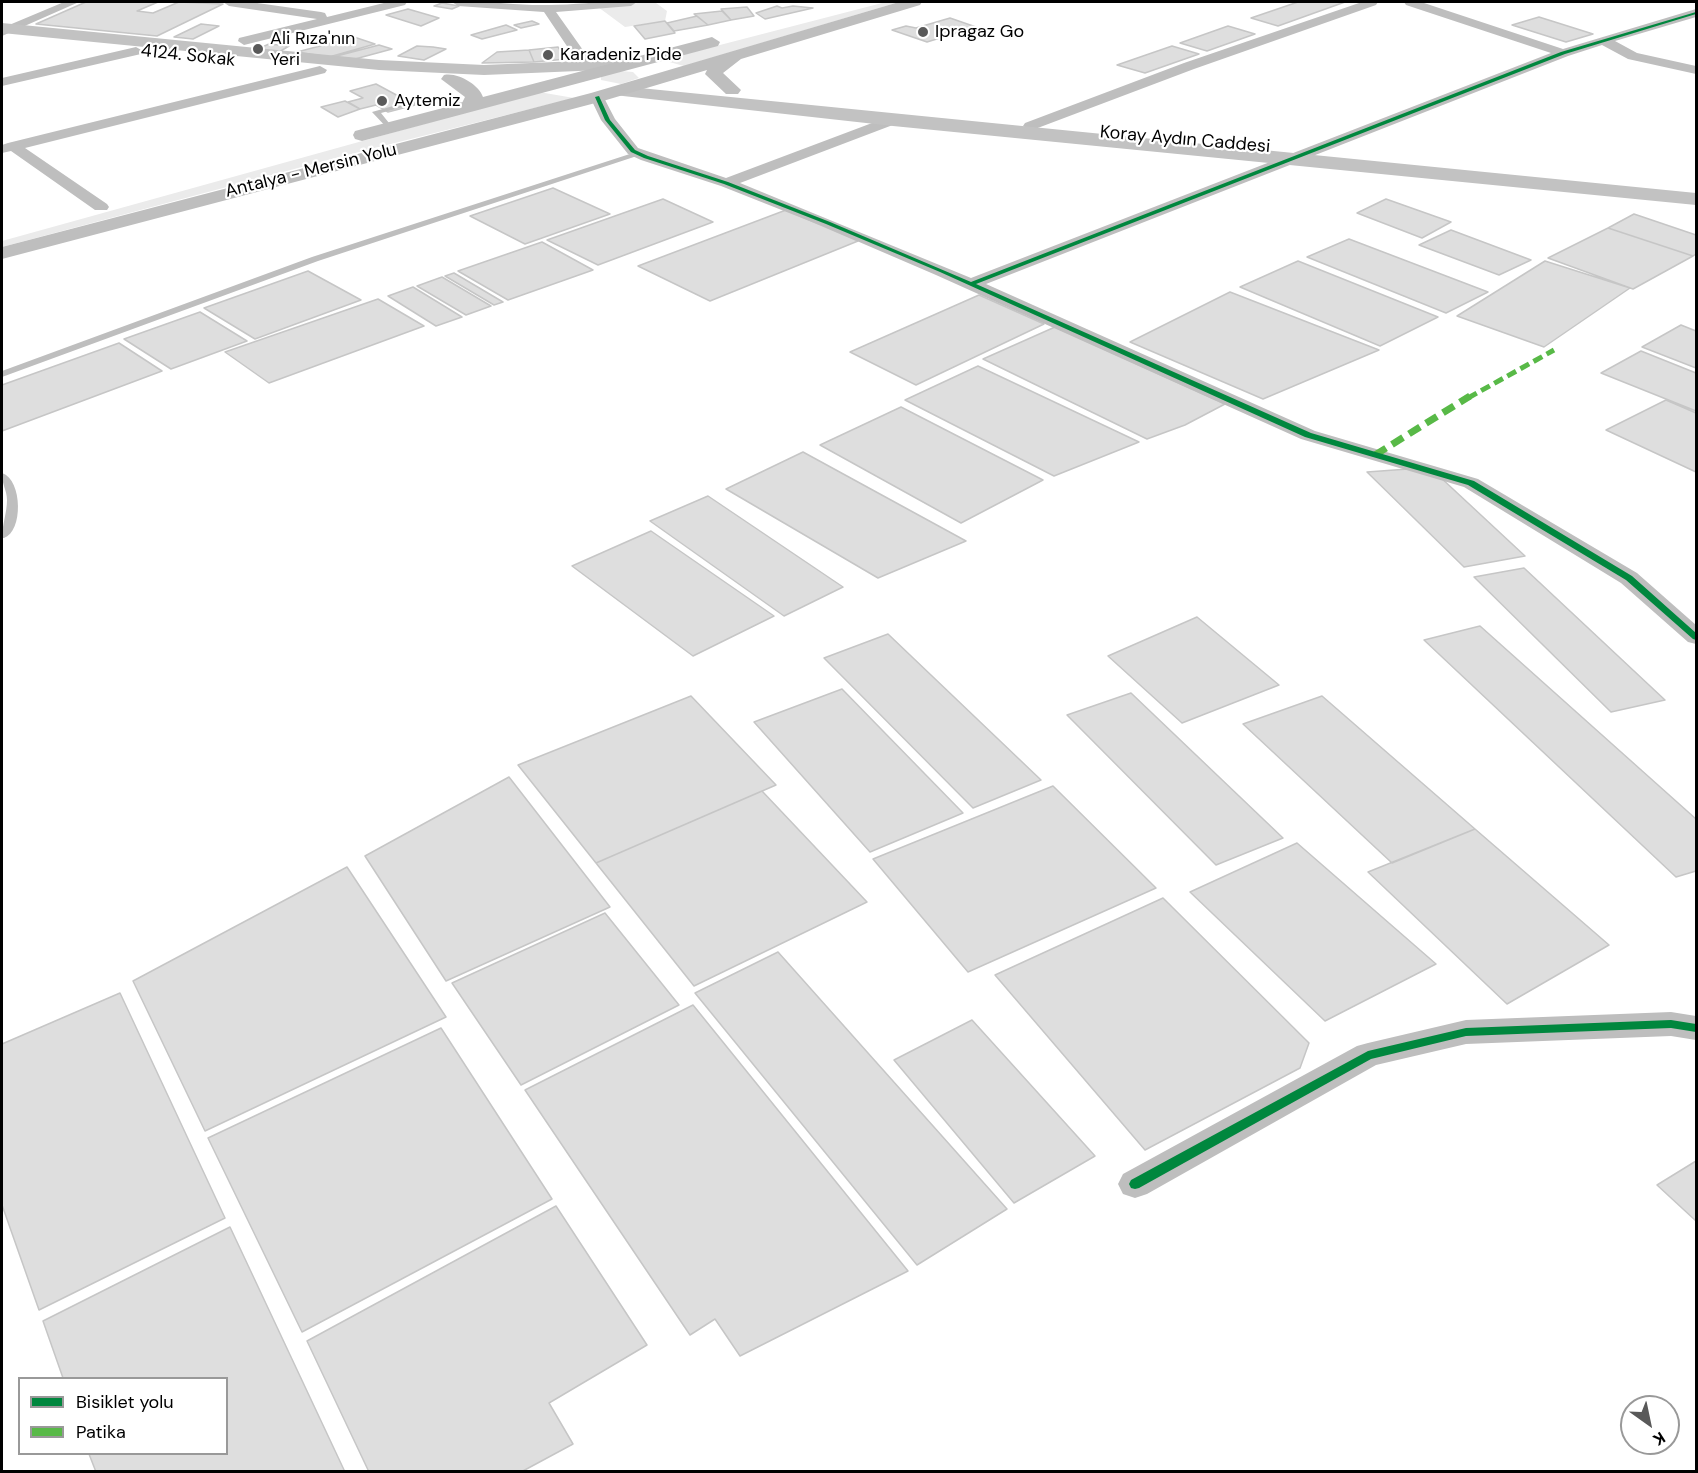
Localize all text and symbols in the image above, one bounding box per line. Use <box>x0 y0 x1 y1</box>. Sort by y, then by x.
place label: Ipragaz Go <box>935 21 1024 43</box>
marker: Ipragaz Go <box>916 25 930 39</box>
place label: Ali Rıza'nın Yeri <box>270 28 355 70</box>
street label: 4124. Sokak <box>140 40 236 72</box>
marker: Ali Rıza'nın Yeri <box>251 42 265 56</box>
place label: Karadeniz Pide <box>560 44 682 66</box>
marker: Karadeniz Pide <box>541 48 555 62</box>
place label: Aytemiz <box>394 90 461 112</box>
marker: Aytemiz <box>375 94 389 108</box>
street label: Koray Aydın Caddesi <box>1099 122 1271 158</box>
street label: Antalya - Mersin Yolu <box>223 139 399 203</box>
legend <box>18 1377 228 1455</box>
text: Bisiklet yolu <box>76 1390 174 1414</box>
north arrow <box>1620 1395 1680 1455</box>
text: Patika <box>76 1420 126 1444</box>
text: K <box>1649 1427 1669 1450</box>

